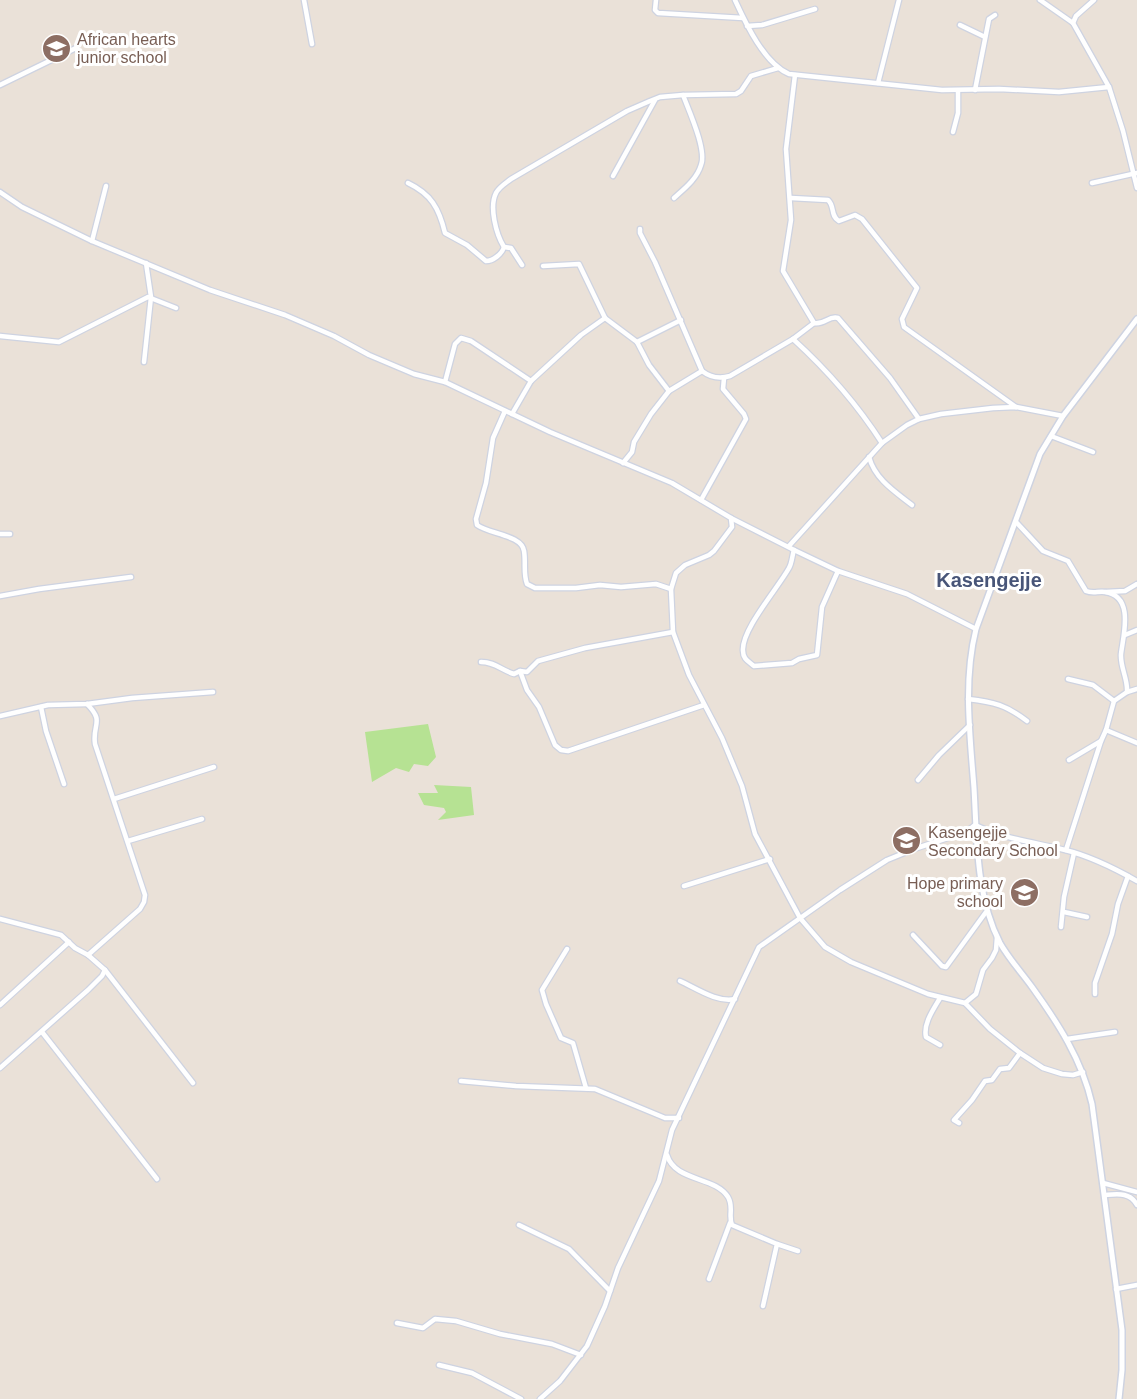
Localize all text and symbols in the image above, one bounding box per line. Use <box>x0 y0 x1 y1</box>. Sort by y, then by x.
place label: African hearts junior school <box>76 31 176 66</box>
school or university icon: African hearts junior school <box>40 32 72 64</box>
district label: Kasengejje <box>936 569 1042 591</box>
place label: Kasengejje Secondary School <box>928 824 1058 859</box>
school or university icon: Kasengejje Secondary School <box>891 825 923 857</box>
place label: Hope primary school <box>907 875 1003 910</box>
school or university icon: Hope primary school <box>1008 876 1040 908</box>

